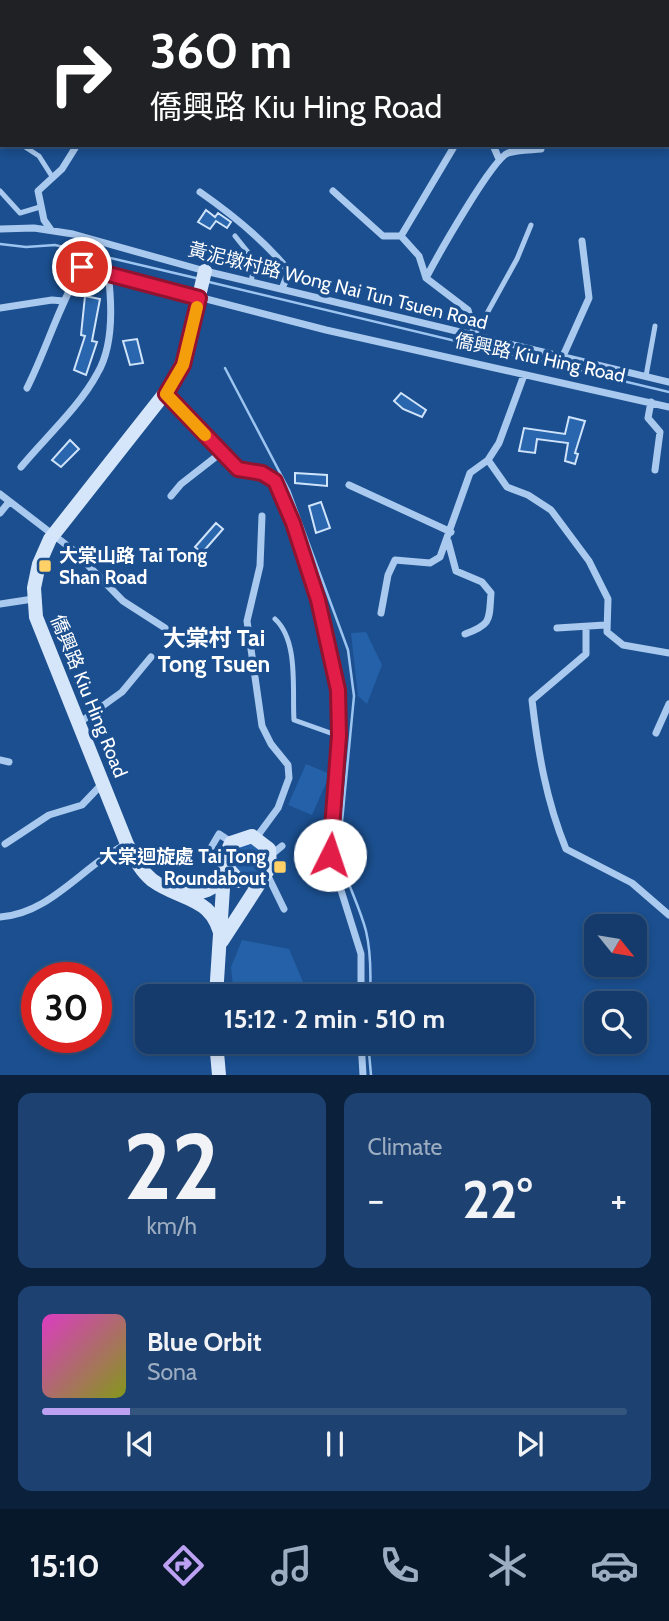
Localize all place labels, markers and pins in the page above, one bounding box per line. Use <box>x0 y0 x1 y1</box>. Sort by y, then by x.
pin <box>52 237 112 297</box>
place label: 大棠山路 Tai Tong Shan Road <box>59 544 208 589</box>
marker: 大棠山路 Tai Tong Shan Road <box>37 558 53 574</box>
place label: 大棠迴旋處 Tai Tong Roundabout <box>99 845 266 890</box>
marker: 大棠迴旋處 Tai Tong Roundabout <box>272 859 288 875</box>

